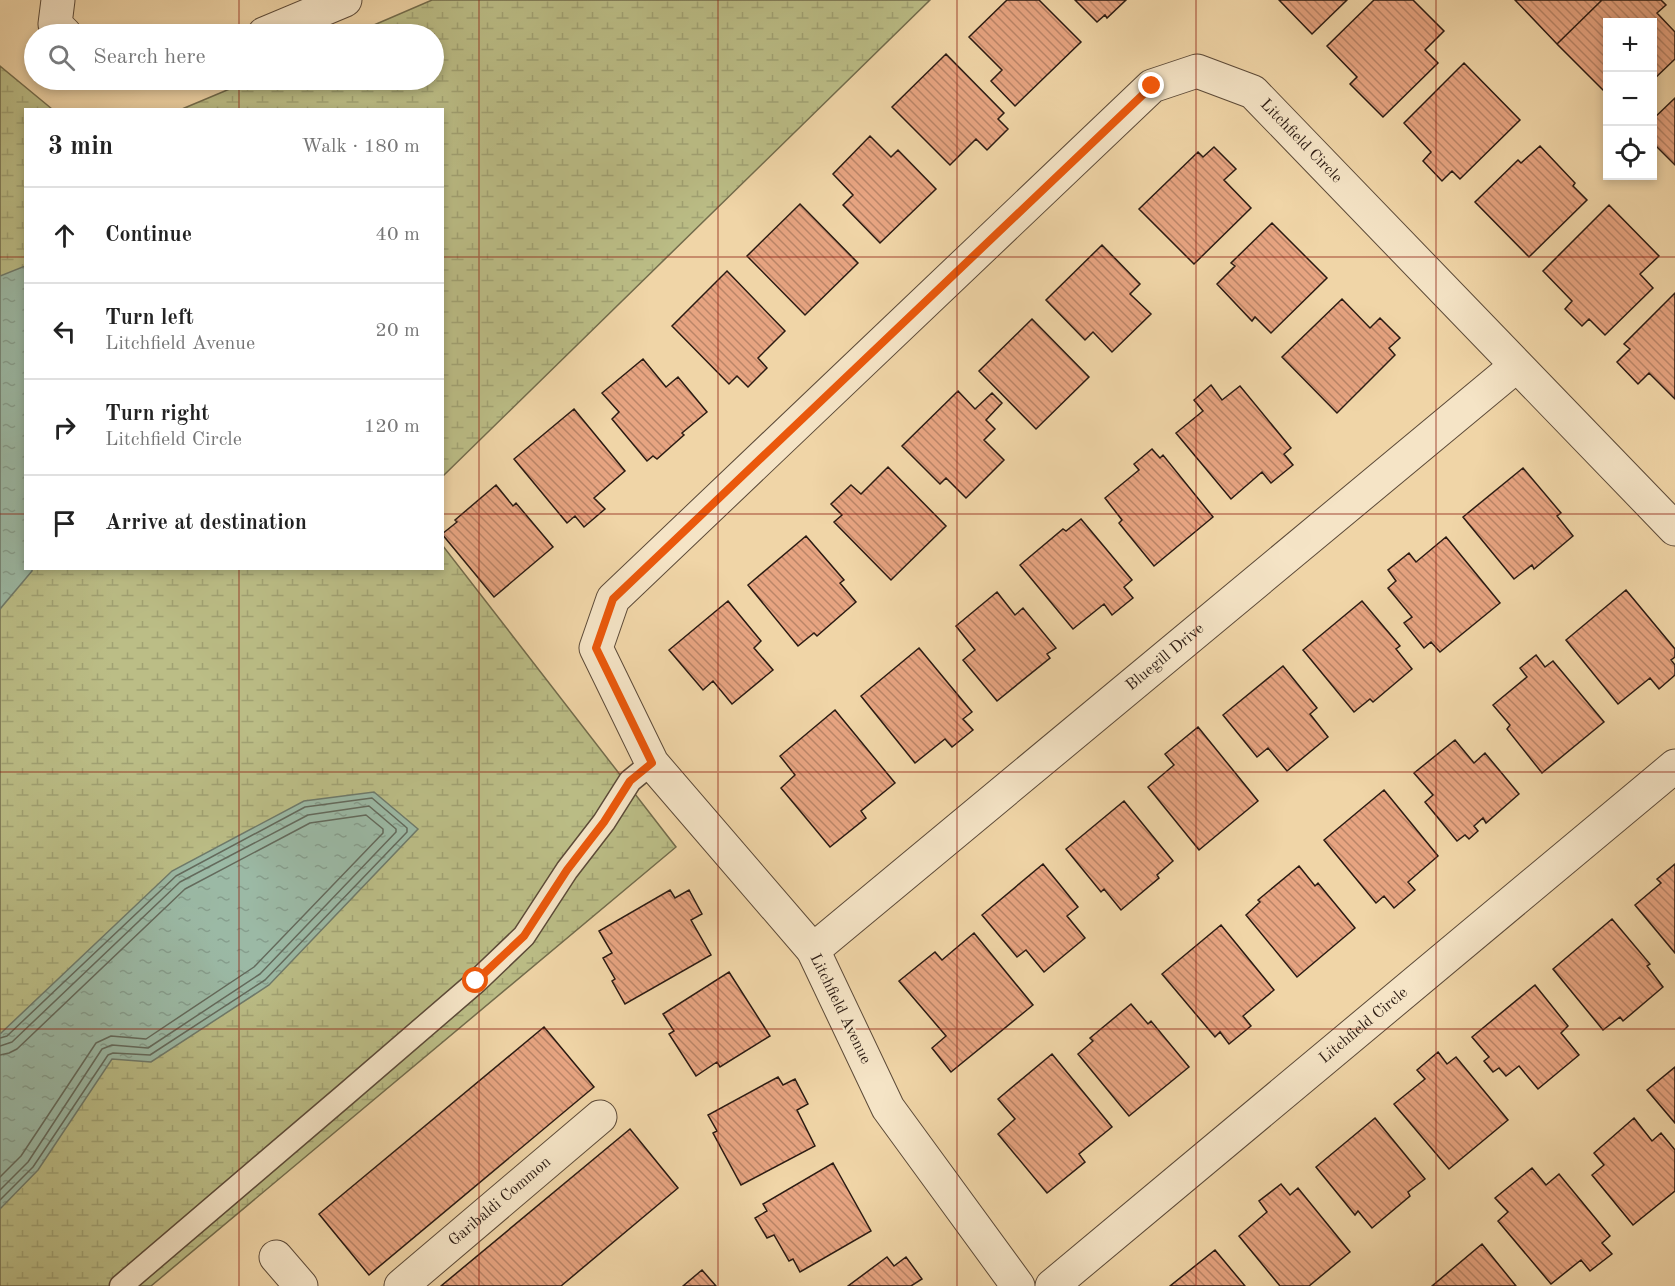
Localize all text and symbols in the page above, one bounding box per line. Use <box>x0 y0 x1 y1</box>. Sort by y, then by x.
map controls <box>1603 18 1657 180</box>
button: + <box>1603 18 1657 72</box>
search box <box>24 24 444 90</box>
icon: search <box>45 41 78 74</box>
text: Search here <box>93 46 206 68</box>
route end <box>1138 72 1164 98</box>
button: − <box>1603 72 1657 126</box>
street label: Litchfield Circle <box>1257 96 1345 187</box>
button: locate <box>1603 126 1657 180</box>
text: 3 min <box>48 134 113 160</box>
text: Walk · 180 m <box>301 137 420 157</box>
icon: ahead <box>48 219 81 252</box>
text: Continue <box>105 224 192 246</box>
text: 40 m <box>375 225 420 245</box>
text: Turn left <box>105 307 194 329</box>
icon: left <box>48 315 81 348</box>
text: 20 m <box>375 321 420 341</box>
text: Litchfield Avenue <box>105 334 255 354</box>
text: Turn right <box>105 403 209 425</box>
icon: right <box>48 411 81 444</box>
text: 120 m <box>364 417 420 437</box>
text: Litchfield Circle <box>105 430 242 450</box>
icon: arrive <box>48 507 81 540</box>
text: Arrive at destination <box>105 512 307 534</box>
street label: Bluegill Drive <box>1123 621 1207 694</box>
street label: Litchfield Avenue <box>806 952 874 1066</box>
route start <box>462 967 488 993</box>
street label: Litchfield Circle <box>1316 985 1411 1067</box>
street label: Garibaldi Common <box>446 1154 555 1250</box>

